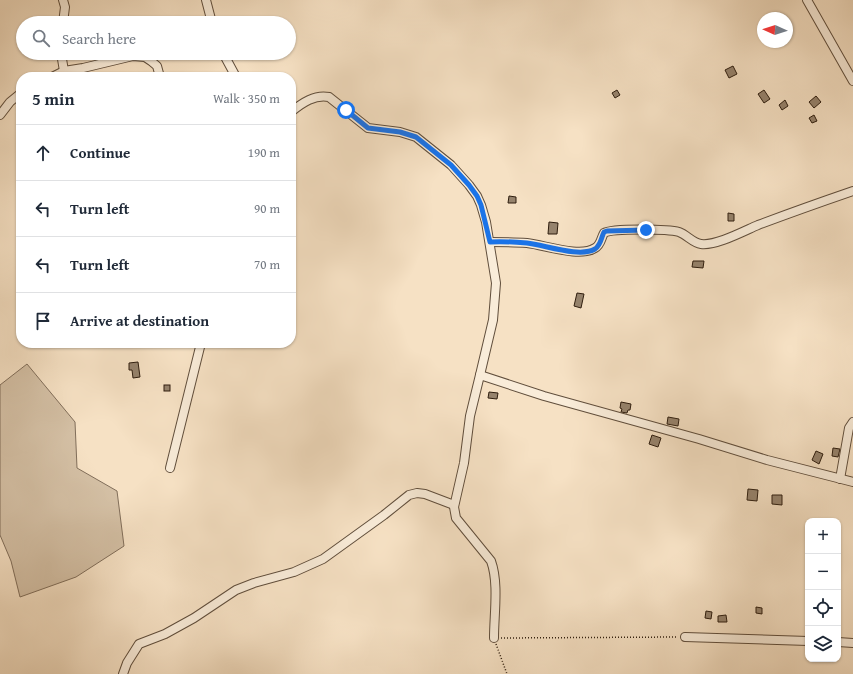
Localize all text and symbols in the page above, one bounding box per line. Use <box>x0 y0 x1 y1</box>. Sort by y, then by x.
north arrow <box>757 12 793 48</box>
search box <box>16 16 296 60</box>
icon: search <box>30 27 52 49</box>
text: Search here <box>62 28 136 49</box>
text: 5 min <box>32 86 74 111</box>
text: Walk · 350 m <box>213 89 280 108</box>
route start <box>337 101 355 119</box>
icon: ahead <box>32 142 54 164</box>
text: Continue <box>70 142 131 163</box>
text: 190 m <box>248 143 280 162</box>
icon: left <box>32 198 54 220</box>
text: Turn left <box>70 198 129 219</box>
text: 90 m <box>254 199 280 218</box>
route end <box>637 221 655 239</box>
icon: left <box>32 254 54 276</box>
text: Turn left <box>70 254 129 275</box>
text: 70 m <box>254 255 280 274</box>
icon: arrive <box>32 310 54 332</box>
text: Arrive at destination <box>70 310 209 331</box>
map controls <box>805 518 841 662</box>
button: + <box>805 518 841 554</box>
button: − <box>805 554 841 590</box>
button: locate <box>805 590 841 626</box>
button: layers <box>805 626 841 662</box>

